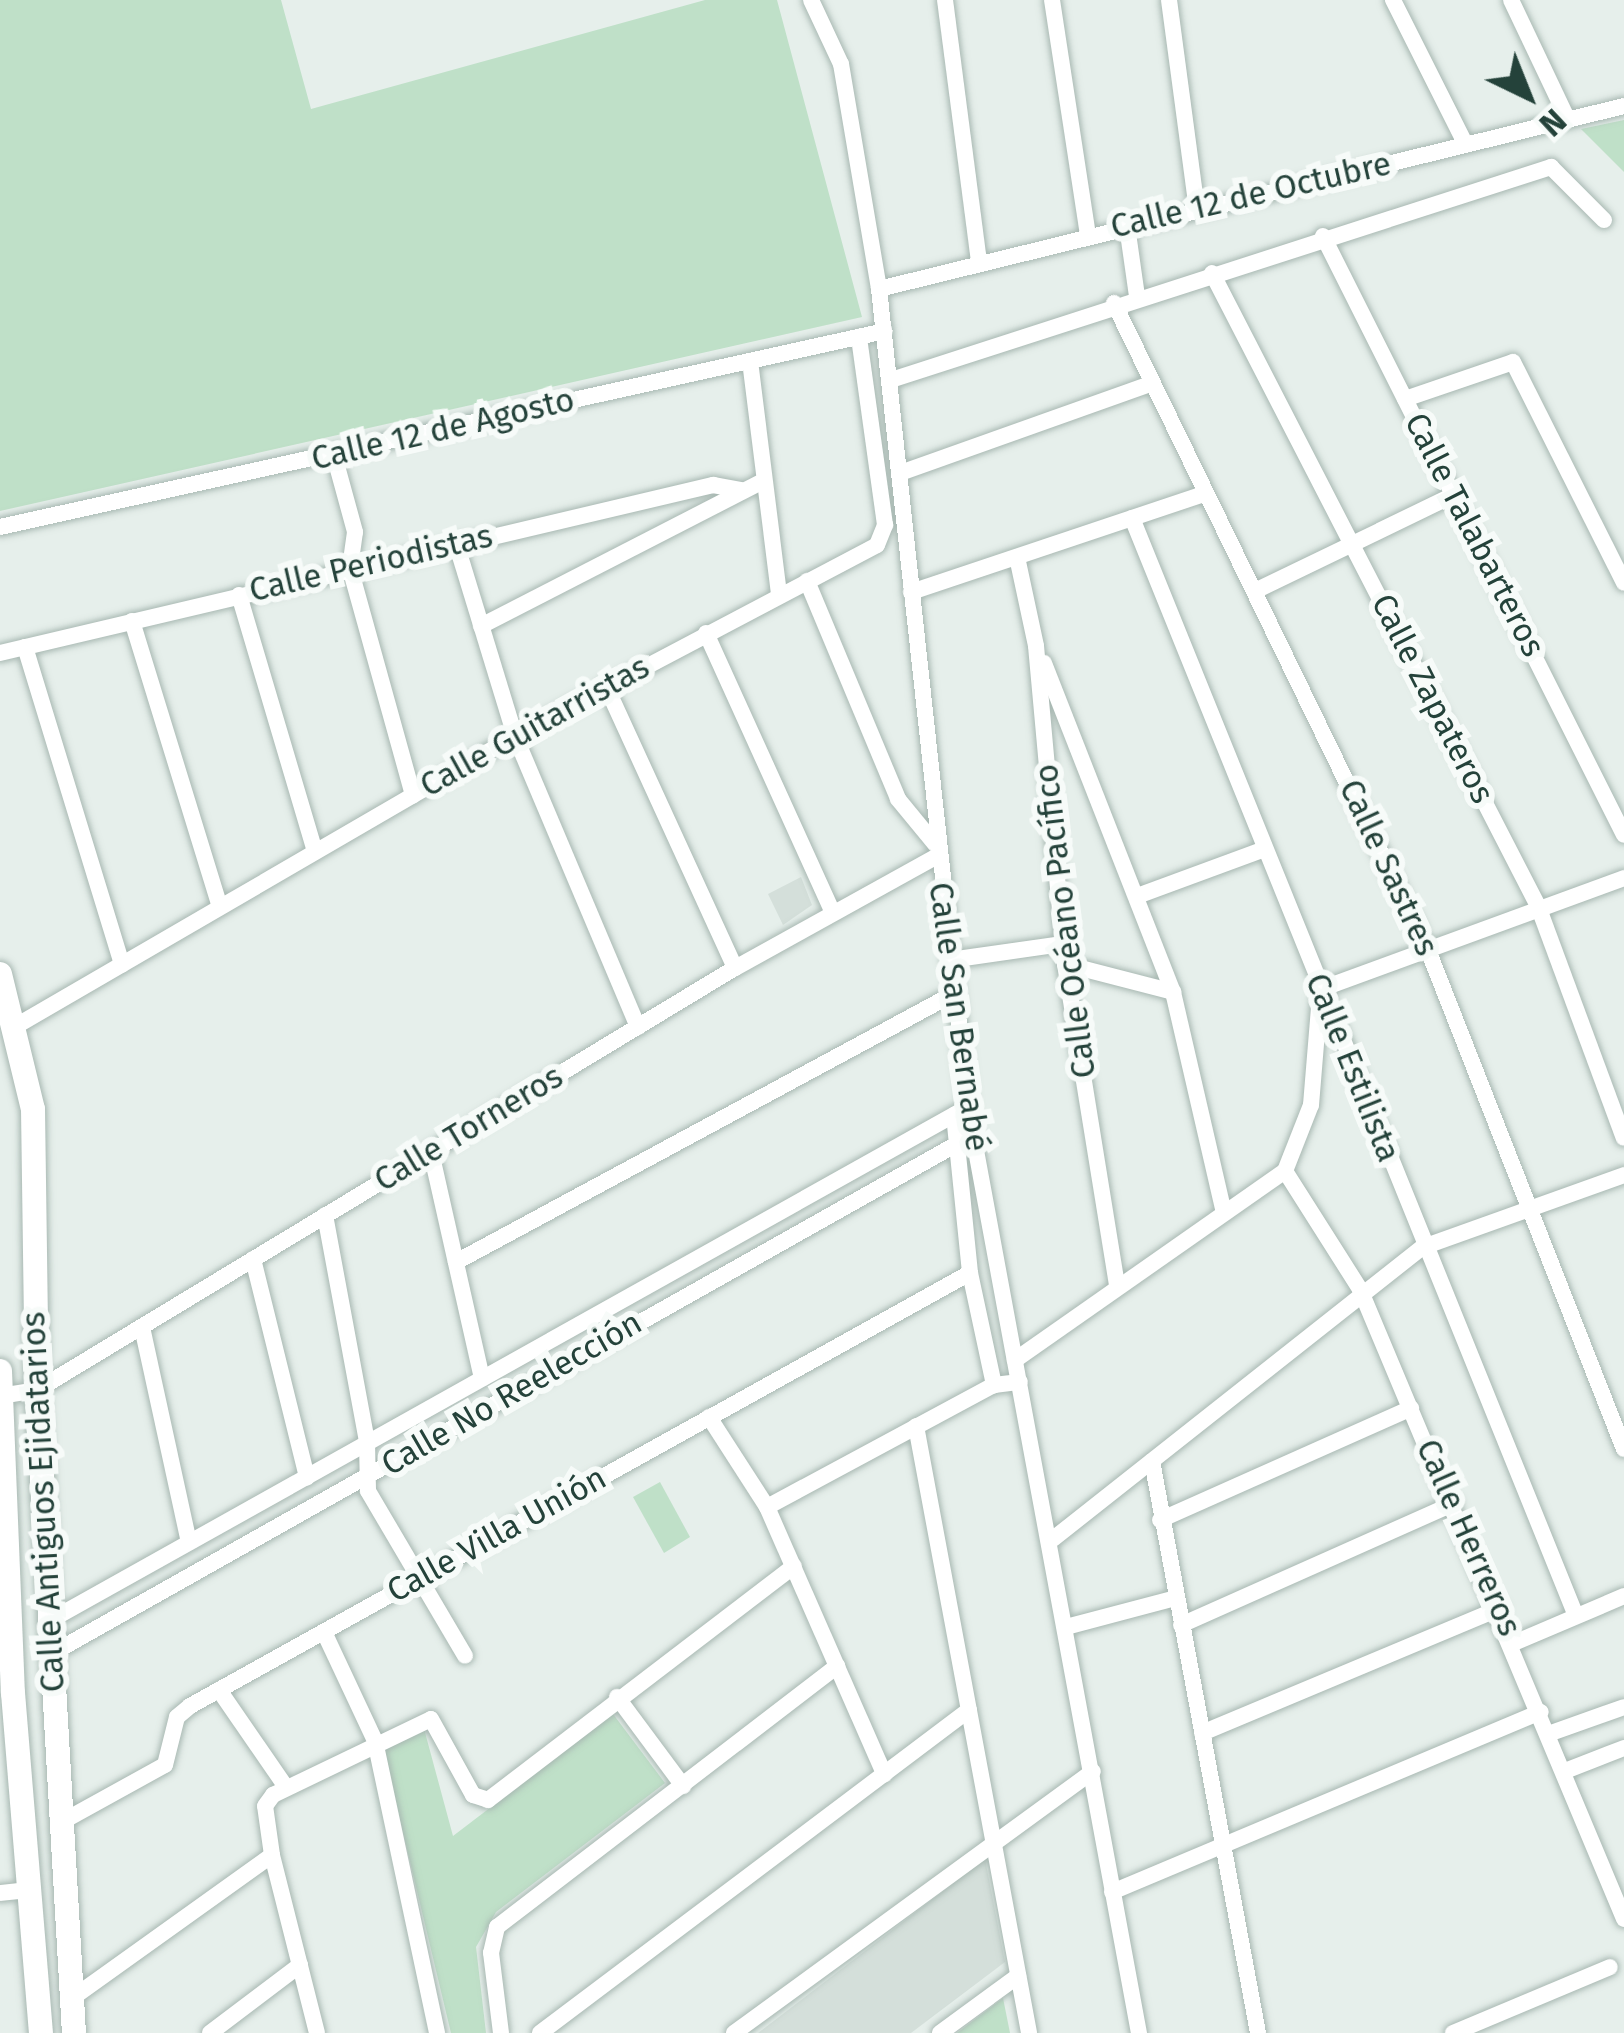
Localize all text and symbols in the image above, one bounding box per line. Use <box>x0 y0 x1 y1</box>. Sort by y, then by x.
north arrow <box>1468 36 1588 156</box>
text: N <box>1531 100 1574 144</box>
street label: Calle 12 de Octubre <box>1107 144 1395 248</box>
street label: Calle 12 de Agosto <box>308 381 578 479</box>
street label: Calle Talabarteros <box>1396 407 1552 663</box>
street label: Calle Periodistas <box>246 517 496 611</box>
street label: Calle Zapateros <box>1362 588 1502 810</box>
street label: Calle Guitarristas <box>414 648 656 806</box>
street label: Calle Océano Pacífico <box>1027 762 1105 1080</box>
street label: Calle Sastres <box>1330 774 1446 962</box>
street label: Calle San Bernabé <box>920 880 996 1154</box>
street label: Calle Estilista <box>1296 968 1408 1168</box>
street label: Calle Torneros <box>368 1057 570 1201</box>
street label: Calle No Reelección <box>375 1303 649 1485</box>
street label: Calle Antiguos Ejidatarios <box>14 1311 74 1693</box>
street label: Calle Herreros <box>1407 1434 1529 1642</box>
street label: Calle Villa Unión <box>381 1458 613 1612</box>

